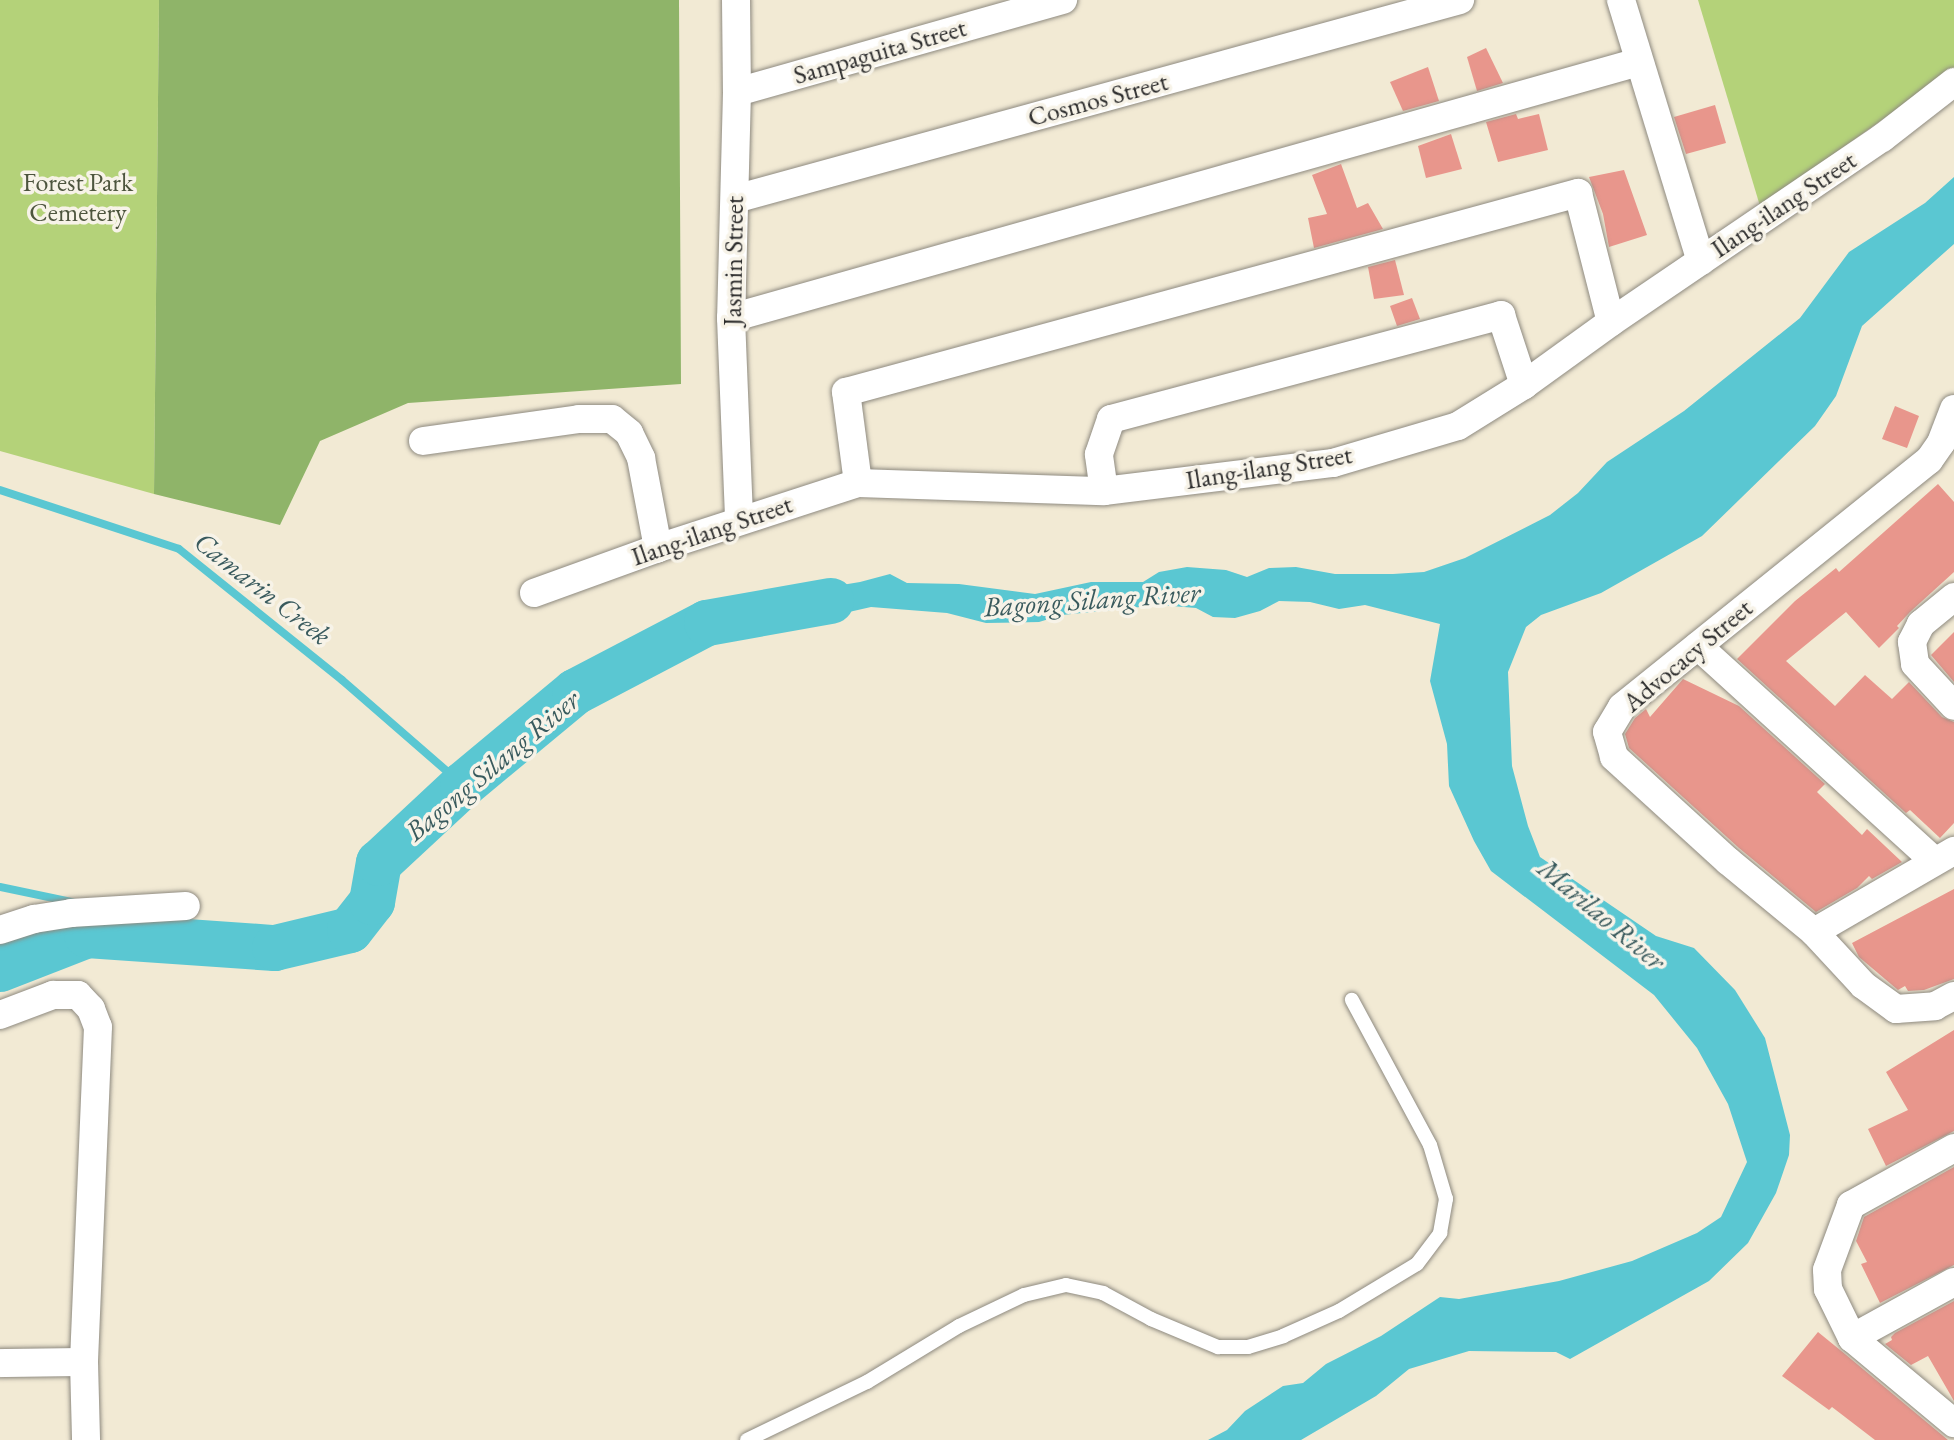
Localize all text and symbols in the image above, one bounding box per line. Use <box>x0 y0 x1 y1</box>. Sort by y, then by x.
street label: Sampaguita Street <box>790 12 970 92</box>
street label: Cosmos Street <box>1025 66 1171 134</box>
street label: Ilang-ilang Street <box>1706 145 1862 265</box>
park label: Forest Park Cemetery <box>23 167 133 228</box>
street label: Jasmin Street <box>717 196 751 326</box>
street label: Ilang-ilang Street <box>1184 439 1354 497</box>
street label: Ilang-ilang Street <box>628 489 796 573</box>
water label: Camarin Creek <box>188 524 338 652</box>
water label: Bagong Silang River <box>983 575 1201 623</box>
street label: Advocacy Street <box>1617 593 1759 719</box>
water label: Bagong Silang River <box>398 682 586 848</box>
water label: Marilao River <box>1531 851 1673 977</box>

